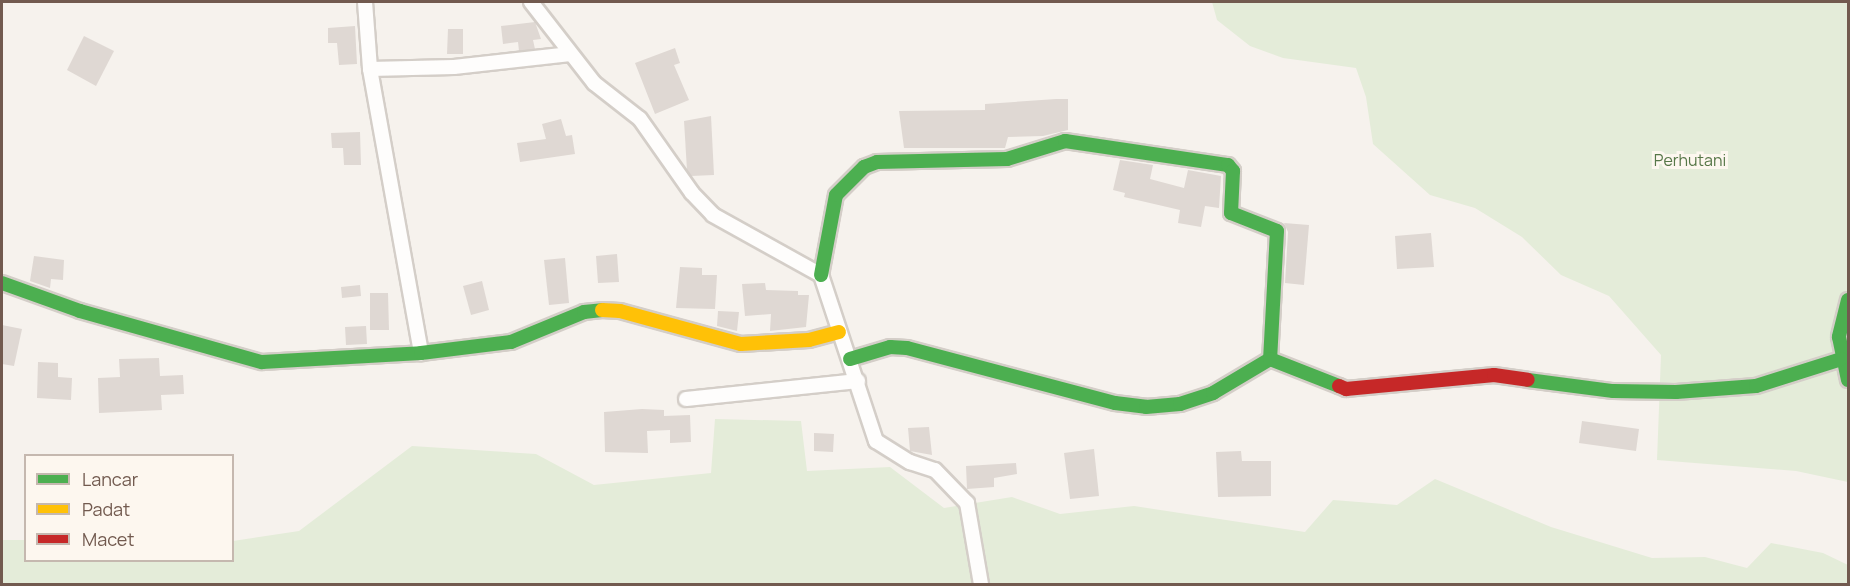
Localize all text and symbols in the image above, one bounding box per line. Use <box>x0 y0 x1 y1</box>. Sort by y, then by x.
park label: Perhutani <box>1654 150 1726 170</box>
legend <box>24 454 234 562</box>
text: Lancar <box>82 467 138 491</box>
text: Padat <box>82 497 130 521</box>
text: Macet <box>82 527 135 551</box>

